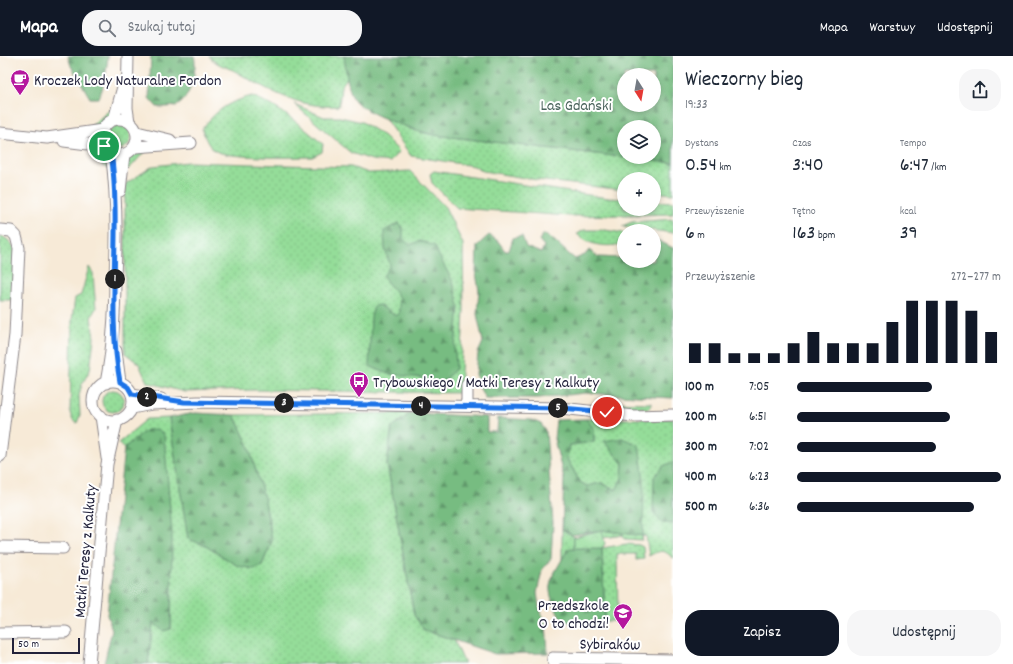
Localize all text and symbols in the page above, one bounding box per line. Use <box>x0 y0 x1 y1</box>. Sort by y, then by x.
search box <box>82 10 362 46</box>
text: Mapa <box>20 15 58 42</box>
icon: search <box>96 17 118 39</box>
text: Szukaj tutaj <box>128 17 196 39</box>
text: Mapa <box>820 18 848 38</box>
text: Warstwy <box>870 18 915 38</box>
text: Udostępnij <box>937 18 993 38</box>
text: Wieczorny bieg <box>685 65 803 96</box>
cafe icon: Kroczek Lody Naturalne Fordon <box>9 68 31 96</box>
north arrow <box>617 68 661 112</box>
map controls <box>617 68 661 268</box>
button: share <box>959 69 1001 111</box>
place label: Kroczek Lody Naturalne Fordon <box>34 70 221 93</box>
park label: Las Gdański <box>540 95 612 118</box>
text: 19:33 <box>685 96 708 115</box>
button: layers <box>617 120 661 164</box>
pin <box>87 129 121 163</box>
icon: arrive <box>93 135 115 157</box>
text: Dystans <box>685 136 719 152</box>
text: Czas <box>792 136 812 152</box>
text: Tempo <box>900 136 926 152</box>
text: 0.54 <box>685 152 717 180</box>
text: 3:40 <box>792 152 824 180</box>
text: 6:47 <box>900 152 929 180</box>
text: km <box>717 160 731 176</box>
text: /km <box>929 160 946 176</box>
button: + <box>617 172 661 216</box>
text: Przewyższenie <box>685 204 744 220</box>
text: Tętno <box>792 204 816 220</box>
text: kcal <box>900 204 916 220</box>
text: 6 <box>685 220 695 248</box>
text: 163 <box>792 220 815 248</box>
text: 39 <box>900 220 918 248</box>
button: − <box>617 224 661 268</box>
text: m <box>695 228 705 244</box>
text: bpm <box>815 228 835 244</box>
text: Przewyższenie <box>685 268 755 287</box>
text: 272–277 m <box>951 268 1001 287</box>
pin: 1 <box>105 269 125 289</box>
text: 1 <box>114 271 116 287</box>
bus stop icon: Trybowskiego / Matki Teresy z Kalkuty <box>348 370 370 398</box>
place label: Trybowskiego / Matki Teresy z Kalkuty <box>373 372 599 395</box>
text: 100 m <box>685 378 714 397</box>
text: 7:05 <box>749 378 769 397</box>
pin: 2 <box>137 387 157 407</box>
text: 2 <box>145 389 149 405</box>
pin: 3 <box>274 393 294 413</box>
text: 3 <box>282 395 286 411</box>
pin <box>590 395 624 429</box>
pin: 4 <box>411 396 431 416</box>
text: 4 <box>419 398 423 414</box>
pin: 5 <box>548 398 568 418</box>
text: 5 <box>555 400 561 416</box>
icon: check <box>596 401 618 423</box>
text: 200 m <box>685 408 717 427</box>
text: 6:51 <box>749 408 766 427</box>
text: 300 m <box>685 438 717 457</box>
text: 7:02 <box>749 438 769 457</box>
text: 400 m <box>685 468 716 487</box>
text: 6:23 <box>749 468 769 487</box>
street label: Matki Teresy z Kalkuty <box>69 483 104 619</box>
text: 500 m <box>685 498 717 517</box>
text: 6:36 <box>749 498 770 517</box>
place label: Przedszkole O to chodzi! <box>538 595 609 636</box>
school or university icon: Przedszkole O to chodzi! <box>612 602 634 630</box>
button: Zapisz <box>685 610 839 656</box>
button: Udostępnij <box>847 610 1001 656</box>
street label: Sybiraków <box>579 633 641 658</box>
scale bar <box>12 636 80 655</box>
text: 50 m <box>18 637 39 653</box>

